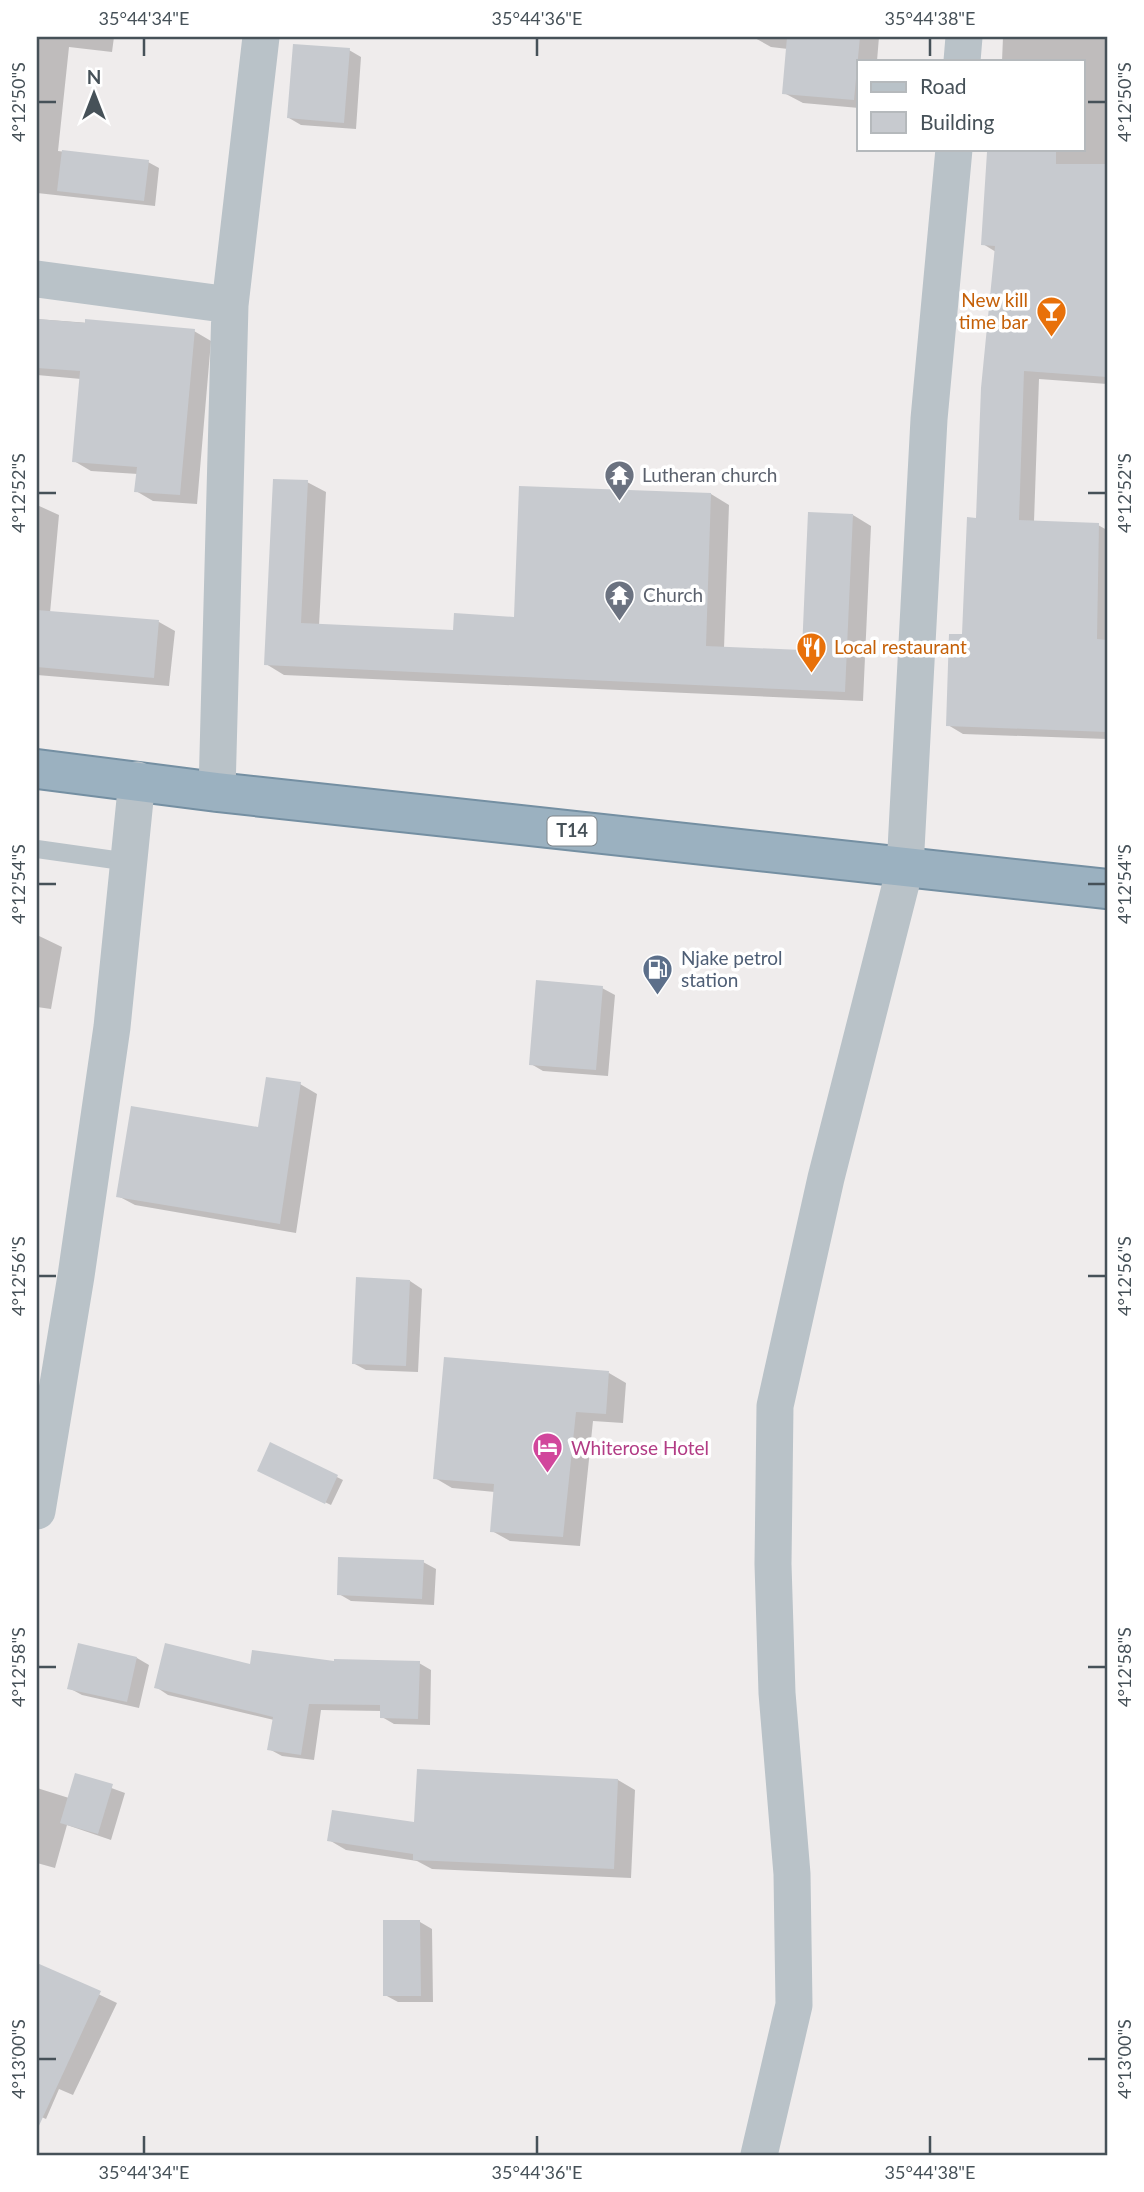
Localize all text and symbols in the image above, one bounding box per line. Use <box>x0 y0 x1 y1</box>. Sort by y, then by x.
text: 35°44'34"E <box>99 7 189 29</box>
text: 35°44'36"E <box>492 7 582 29</box>
text: 35°44'38"E <box>885 7 975 29</box>
north arrow <box>60 60 130 130</box>
legend <box>857 60 1084 150</box>
text: 4°12'50"S <box>7 62 29 142</box>
text: 4°12'50"S <box>1113 62 1135 142</box>
text: N <box>87 65 101 88</box>
text: Road <box>920 73 967 98</box>
text: Building <box>920 109 995 134</box>
place label: New kill time bar <box>959 288 1028 333</box>
bar icon: New kill time bar <box>1034 294 1068 338</box>
text: 4°12'52"S <box>7 453 29 533</box>
text: 4°12'52"S <box>1113 453 1135 533</box>
temple icon: Lutheran church <box>602 458 636 502</box>
place label: Lutheran church <box>642 463 777 486</box>
temple icon: Church <box>603 578 637 622</box>
place label: Church <box>643 583 703 606</box>
restaurant icon: Local restaurant <box>794 630 828 674</box>
place label: Local restaurant <box>834 635 967 658</box>
road number: T14 <box>548 816 596 846</box>
text: 4°12'54"S <box>7 844 29 924</box>
text: 4°12'54"S <box>1113 844 1135 924</box>
place label: Njake petrol station <box>681 946 783 991</box>
fuel station icon: Njake petrol station <box>641 952 675 996</box>
text: 4°12'56"S <box>7 1236 29 1316</box>
text: 4°12'56"S <box>1113 1236 1135 1316</box>
hotel icon: Whiterose Hotel <box>531 1431 565 1475</box>
place label: Whiterose Hotel <box>571 1436 709 1459</box>
text: 4°12'58"S <box>7 1627 29 1707</box>
text: 4°12'58"S <box>1113 1627 1135 1707</box>
text: 4°13'00"S <box>7 2019 29 2099</box>
text: 4°13'00"S <box>1113 2019 1135 2099</box>
text: 35°44'34"E <box>99 2161 189 2183</box>
text: 35°44'36"E <box>492 2161 582 2183</box>
text: 35°44'38"E <box>885 2161 975 2183</box>

